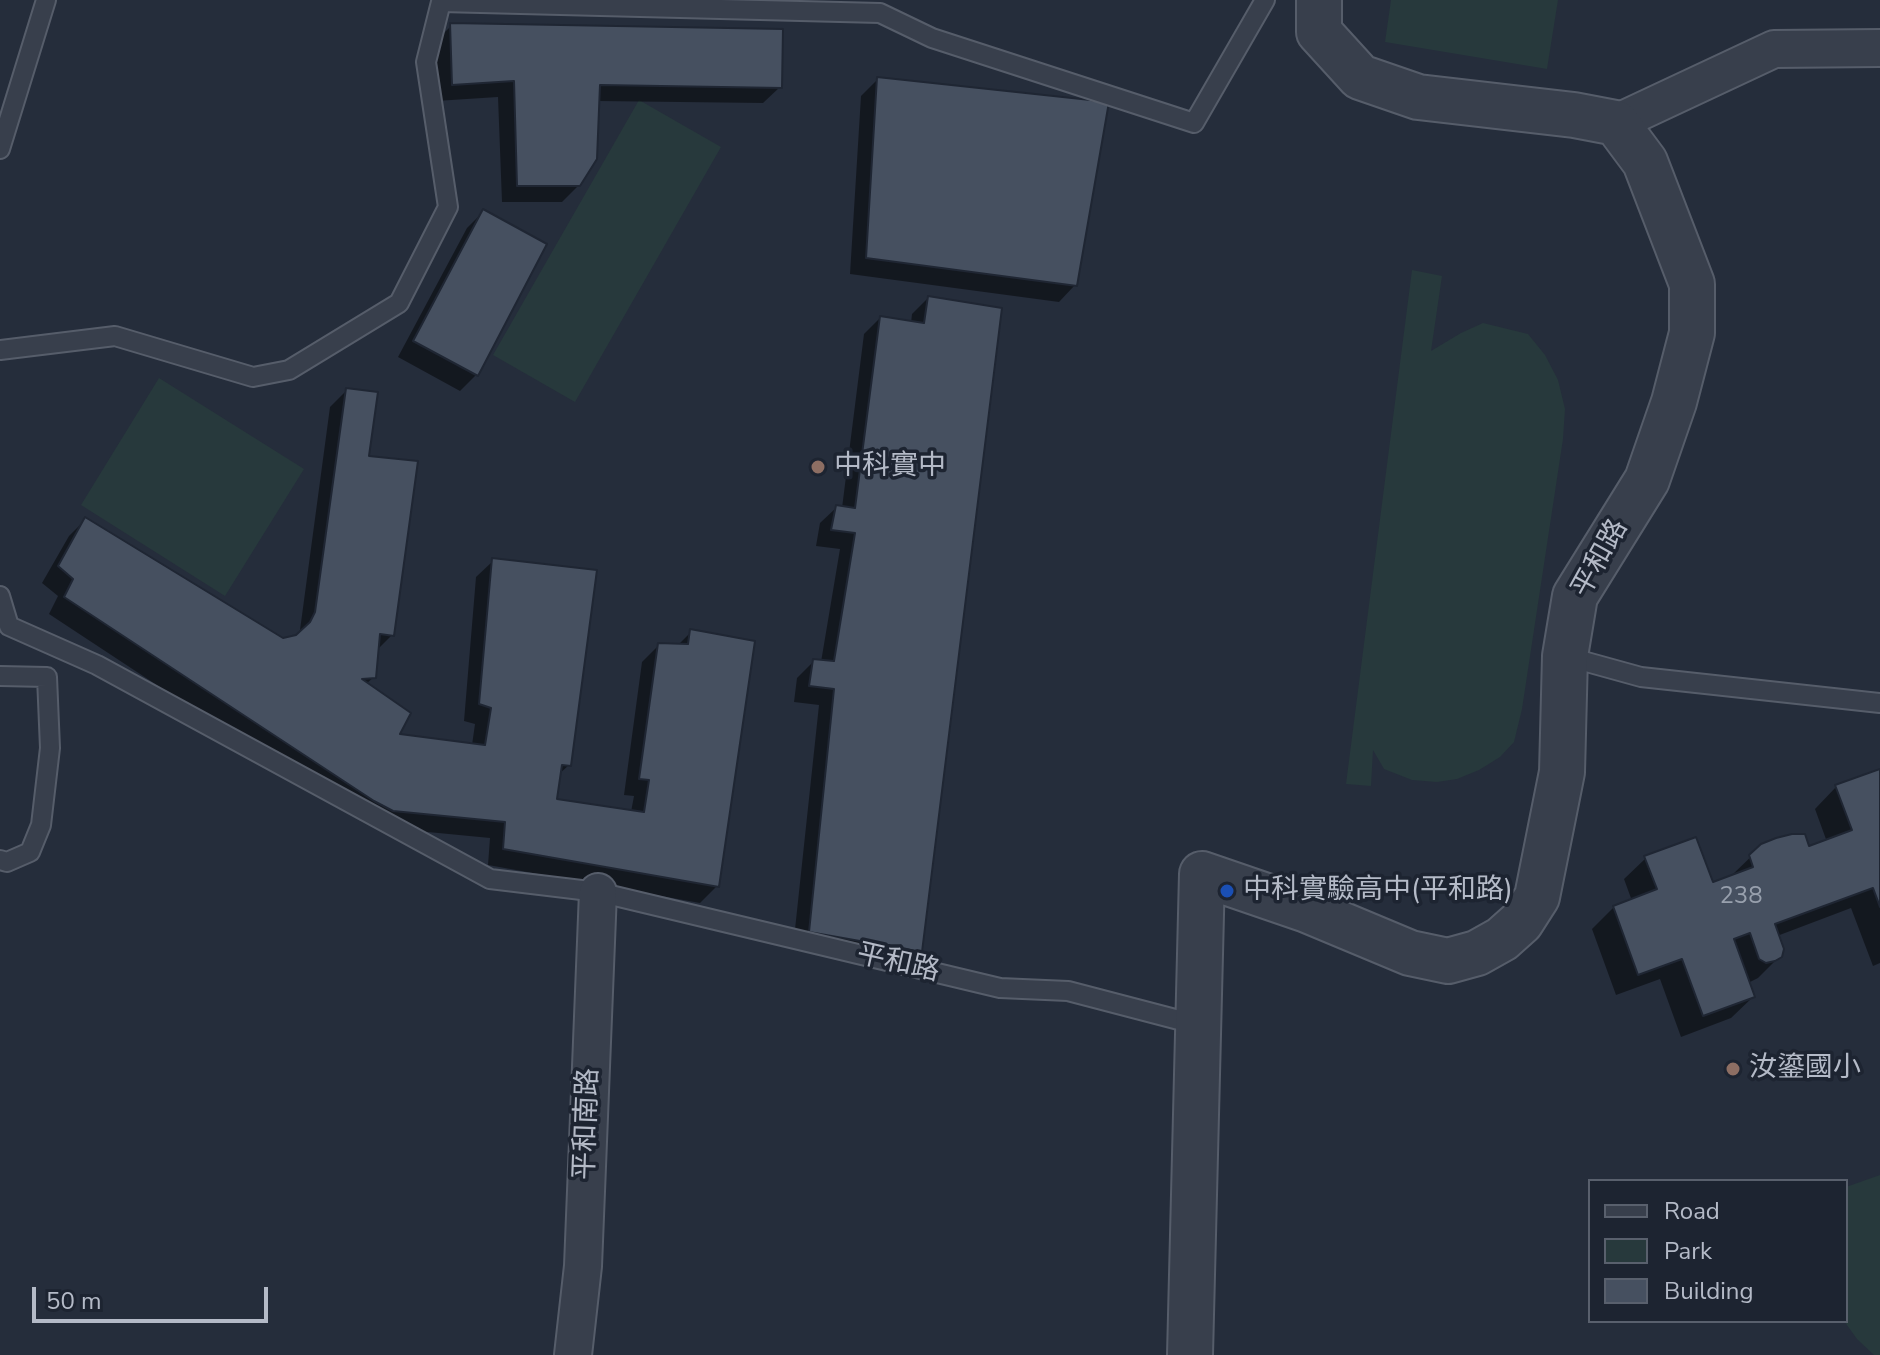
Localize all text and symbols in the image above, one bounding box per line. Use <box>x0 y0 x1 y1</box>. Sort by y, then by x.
place label: 中科實中 <box>834 450 946 484</box>
marker: 中科實中 <box>809 458 827 476</box>
street label: 平和路 <box>1566 514 1636 604</box>
place label: 中科實驗高中(平和路) <box>1243 874 1513 908</box>
marker: 中科實驗高中(平和路) <box>1218 882 1236 900</box>
house number: 238 <box>1719 883 1763 911</box>
street label: 平和路 <box>853 938 943 990</box>
place label: 汝鎏國小 <box>1749 1052 1861 1086</box>
marker: 汝鎏國小 <box>1724 1060 1742 1078</box>
street label: 平和南路 <box>569 1067 607 1181</box>
legend <box>1588 1179 1848 1323</box>
text: Road <box>1664 1195 1720 1227</box>
text: Park <box>1664 1235 1712 1267</box>
scale bar <box>36 1271 272 1321</box>
text: Building <box>1664 1275 1754 1307</box>
text: 50 m <box>46 1285 102 1317</box>

